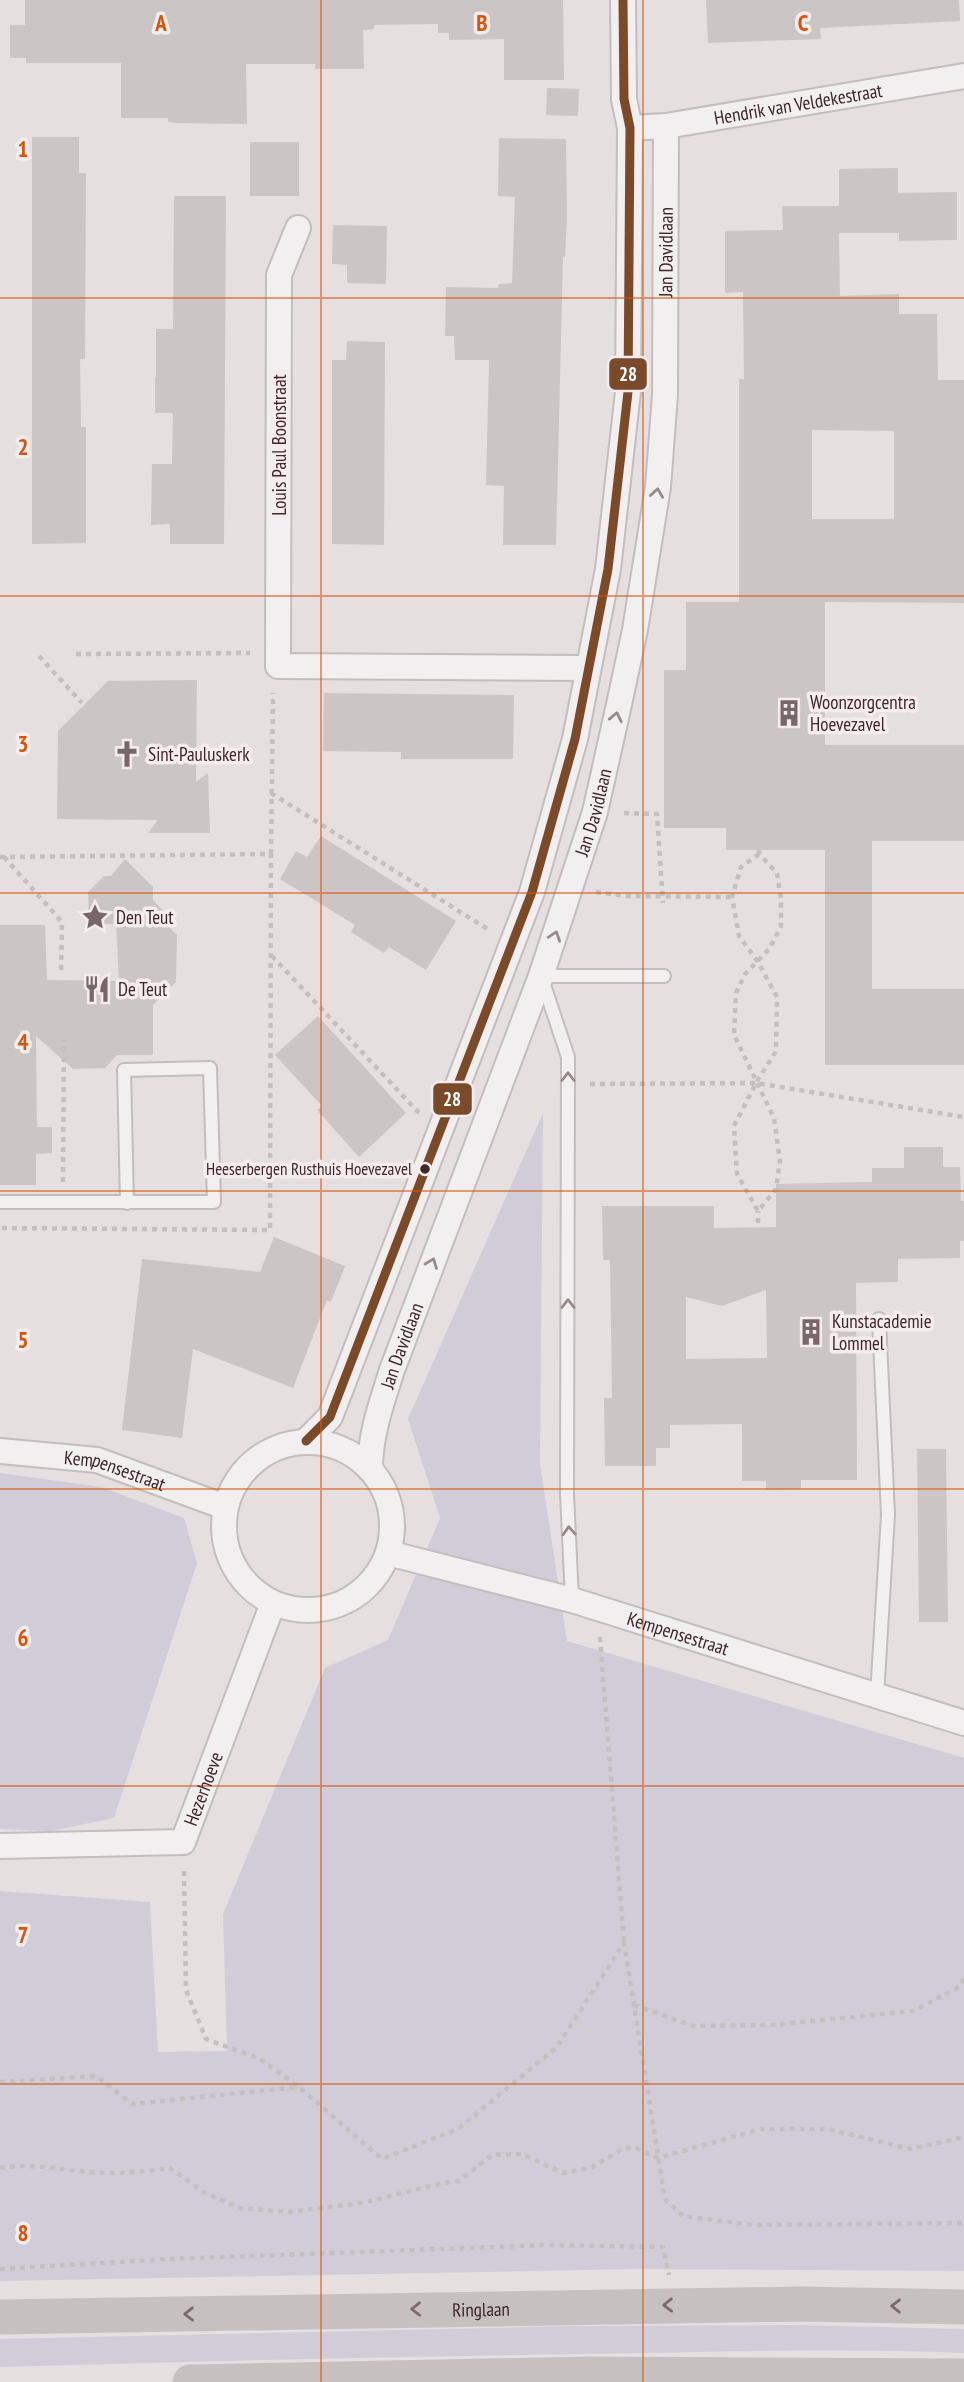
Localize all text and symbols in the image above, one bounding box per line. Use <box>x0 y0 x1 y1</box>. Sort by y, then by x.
text: A <box>154 8 167 37</box>
text: B <box>476 8 488 37</box>
text: C <box>798 8 809 37</box>
street label: Hendrik van Veldekestraat <box>712 78 885 130</box>
text: 1 <box>18 134 29 163</box>
street label: Jan Davidlaan <box>653 207 678 298</box>
line badge: 28 <box>608 357 648 391</box>
text: 28 <box>619 362 637 386</box>
street label: Louis Paul Boonstraat <box>267 374 291 516</box>
text: 2 <box>18 432 29 461</box>
one-way arrow <box>649 487 664 499</box>
place label: Woonzorgcentra Hoevezavel <box>810 690 916 736</box>
building icon: Woonzorgcentra Hoevezavel <box>774 698 804 728</box>
one-way arrow <box>608 711 623 723</box>
text: 3 <box>18 729 29 758</box>
church icon: Sint-Pauluskerk <box>112 739 142 769</box>
place label: Sint-Pauluskerk <box>148 742 250 766</box>
street label: Jan Davidlaan <box>569 766 616 860</box>
place icon: Den Teut <box>80 902 110 932</box>
place label: Den Teut <box>116 905 174 929</box>
one-way arrow <box>547 930 561 942</box>
restaurant icon: De Teut <box>82 974 112 1004</box>
place label: De Teut <box>118 977 168 1001</box>
text: 4 <box>18 1027 29 1056</box>
one-way arrow <box>560 1071 576 1081</box>
line badge: 28 <box>432 1082 473 1116</box>
text: 28 <box>443 1087 461 1111</box>
place label: Heeserbergen Rusthuis Hoevezavel <box>206 1158 412 1180</box>
marker: Heeserbergen Rusthuis Hoevezavel <box>418 1162 432 1176</box>
one-way arrow <box>423 1258 437 1270</box>
one-way arrow <box>560 1298 576 1309</box>
street label: Jan Davidlaan <box>375 1299 428 1393</box>
place label: Kunstacademie Lommel <box>832 1309 932 1355</box>
building icon: Kunstacademie Lommel <box>796 1317 826 1347</box>
text: 5 <box>18 1325 29 1354</box>
street label: Kempensestraat <box>63 1445 170 1496</box>
one-way arrow <box>561 1526 576 1537</box>
street label: Kempensestraat <box>624 1606 732 1661</box>
text: 6 <box>18 1623 29 1652</box>
street label: Hezerhoeve <box>178 1748 228 1829</box>
text: 7 <box>18 1920 29 1949</box>
text: 8 <box>18 2218 29 2247</box>
street label: Ringlaan <box>452 2297 510 2322</box>
one-way arrow <box>663 2297 673 2313</box>
one-way arrow <box>890 2298 901 2313</box>
one-way arrow <box>411 2301 421 2317</box>
one-way arrow <box>183 2306 194 2321</box>

